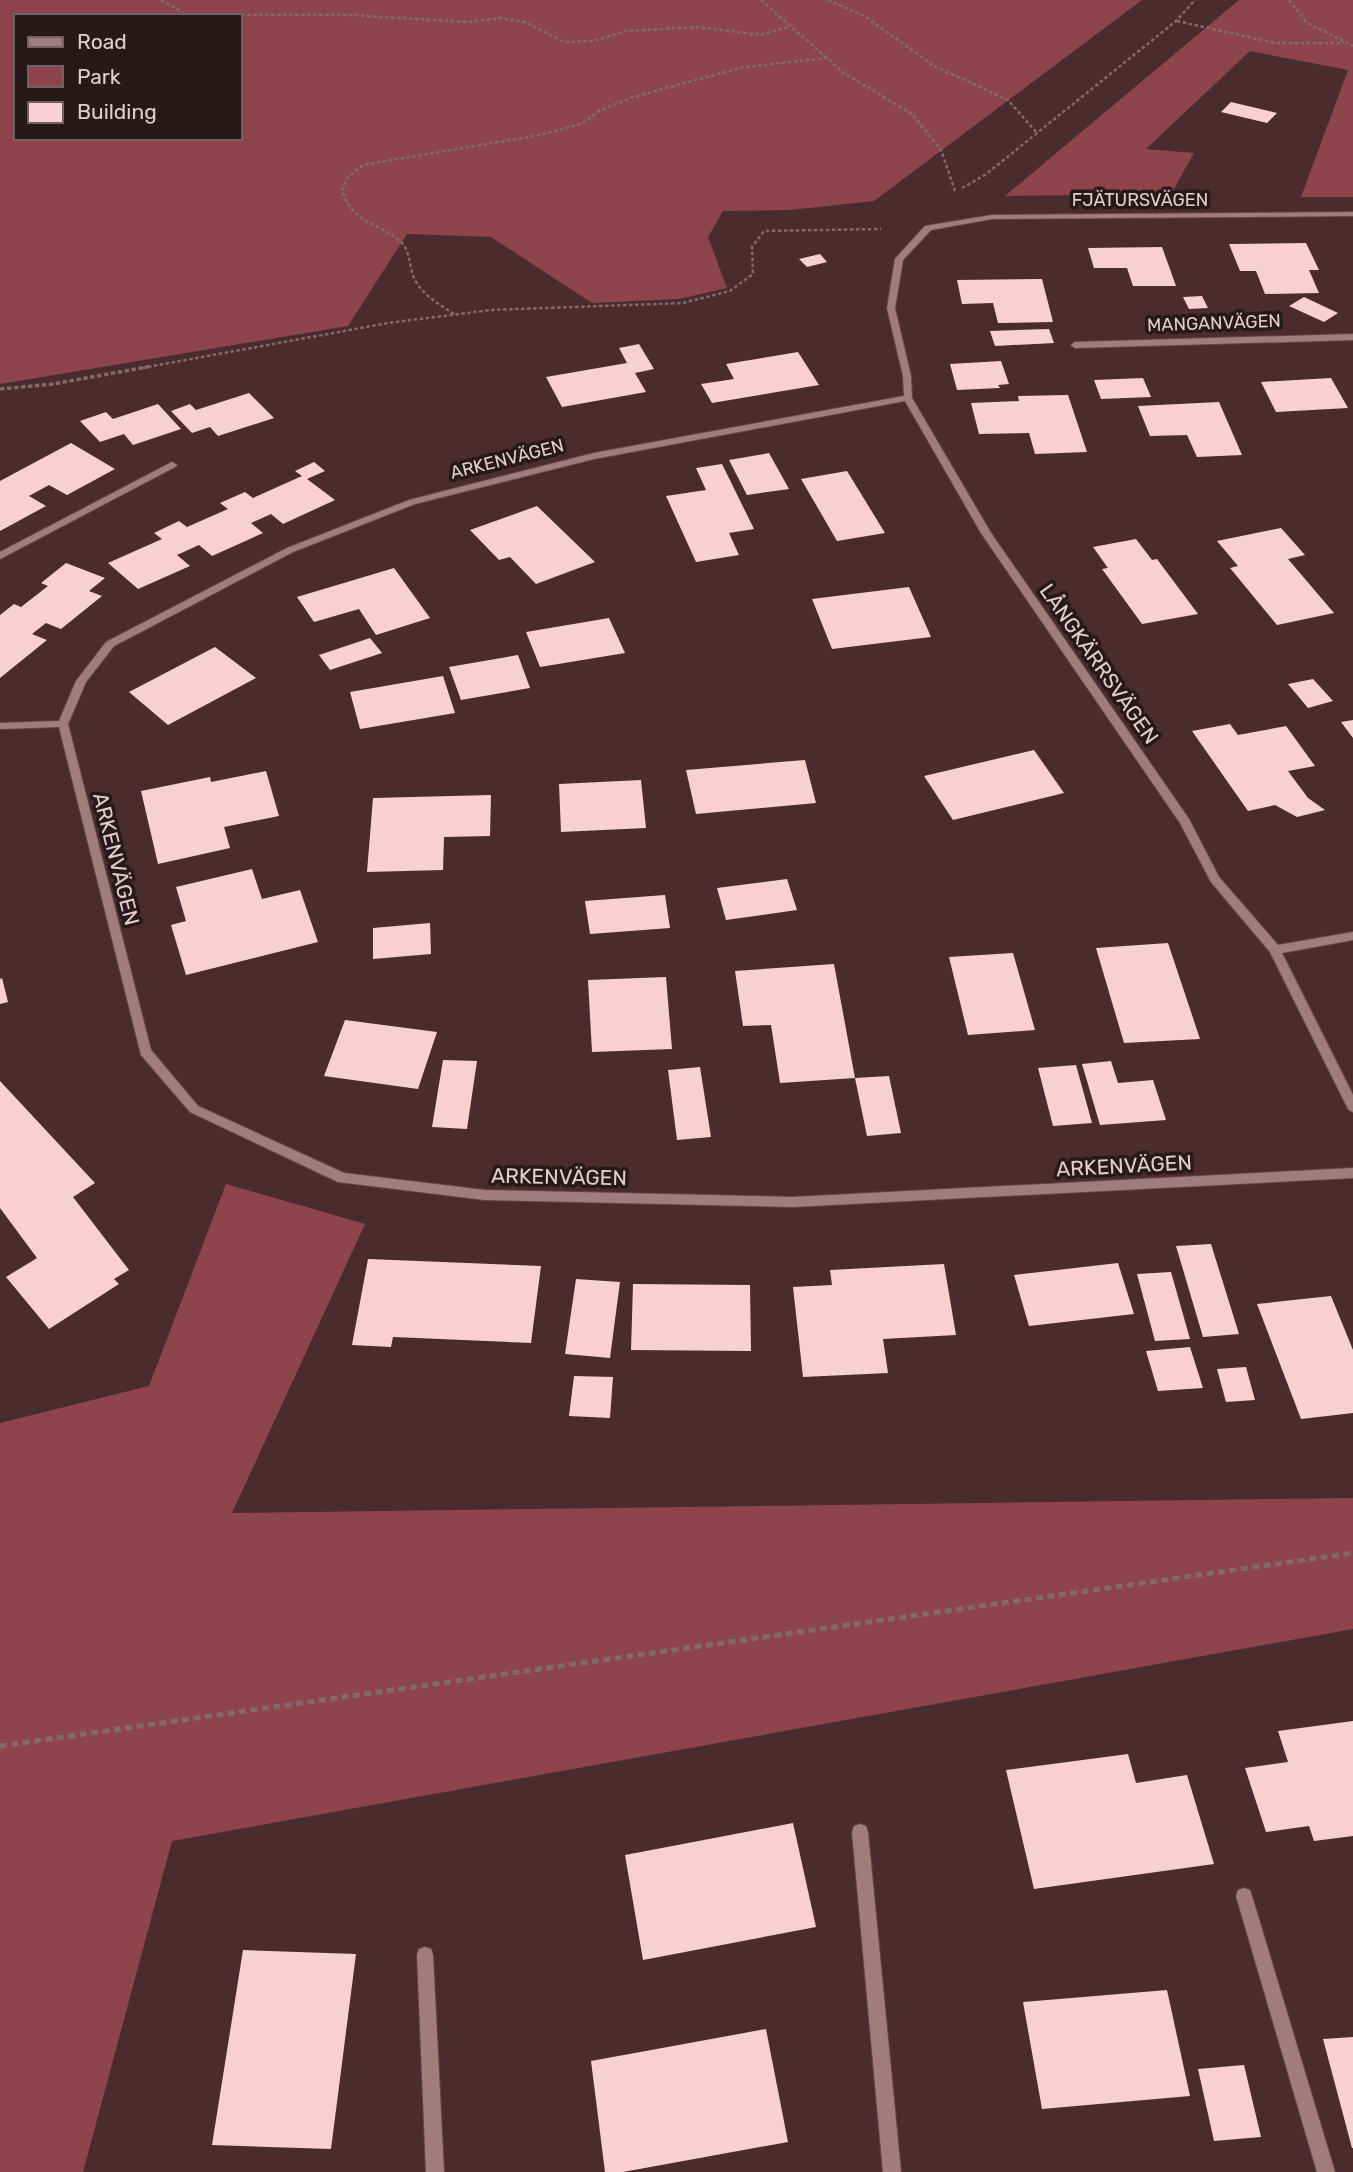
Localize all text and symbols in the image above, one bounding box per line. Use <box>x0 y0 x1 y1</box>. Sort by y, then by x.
legend <box>14 14 242 140</box>
text: Road <box>77 29 127 54</box>
text: Park <box>77 64 121 89</box>
text: Building <box>77 99 157 124</box>
street label: FJÄTURSVÄGEN <box>1072 189 1208 211</box>
street label: MANGANVÄGEN <box>1147 310 1281 336</box>
street label: ARKENVÄGEN <box>448 434 566 484</box>
street label: LÅNGKÄRRSVÄGEN <box>1035 579 1164 749</box>
street label: ARKENVÄGEN <box>88 790 145 928</box>
street label: ARKENVÄGEN <box>1055 1149 1192 1182</box>
street label: ARKENVÄGEN <box>491 1163 627 1190</box>

